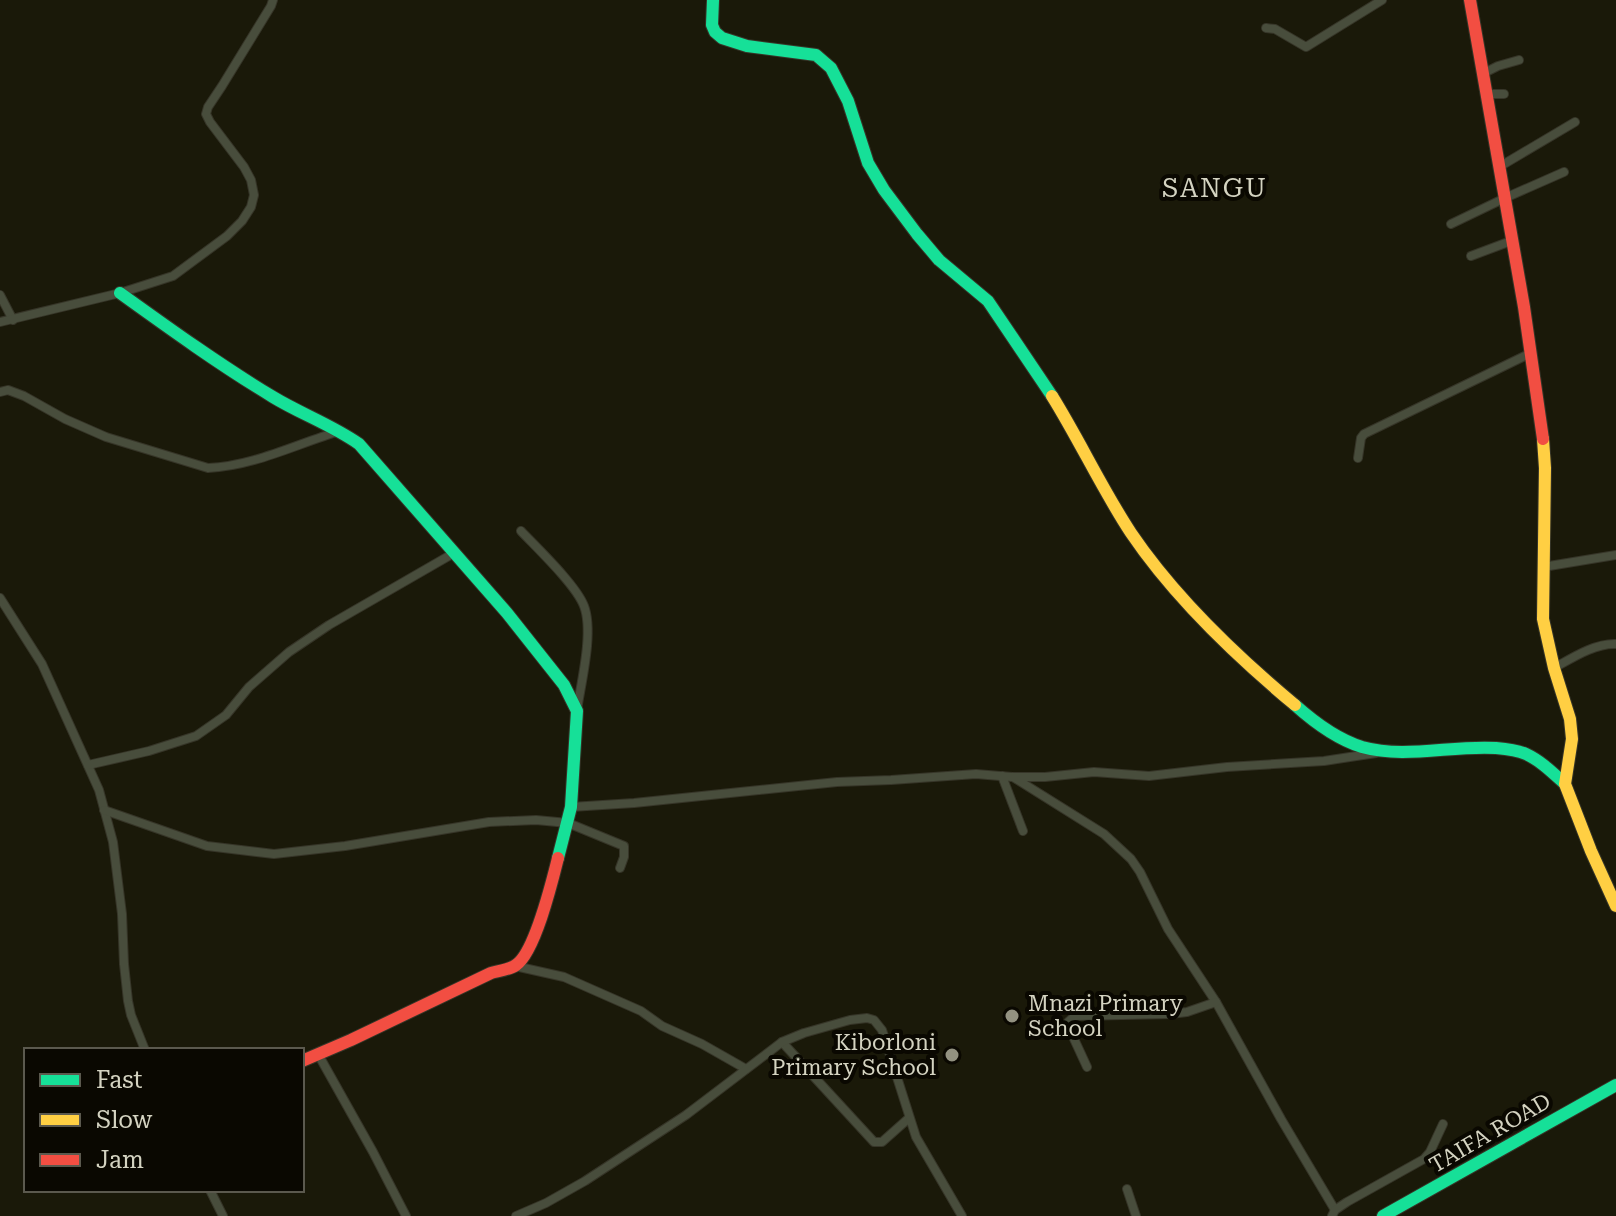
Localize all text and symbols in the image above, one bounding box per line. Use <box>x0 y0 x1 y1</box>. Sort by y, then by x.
district label: SANGU <box>1162 173 1268 203</box>
place label: Mnazi Primary School <box>1028 991 1183 1041</box>
marker: Mnazi Primary School <box>1003 1007 1021 1025</box>
place label: Kiborloni Primary School <box>771 1030 936 1080</box>
marker: Kiborloni Primary School <box>943 1046 961 1064</box>
legend <box>24 1048 304 1192</box>
text: Fast <box>96 1066 143 1094</box>
street label: TAIFA ROAD <box>1425 1088 1555 1178</box>
text: Slow <box>96 1106 153 1134</box>
text: Jam <box>96 1146 144 1174</box>

